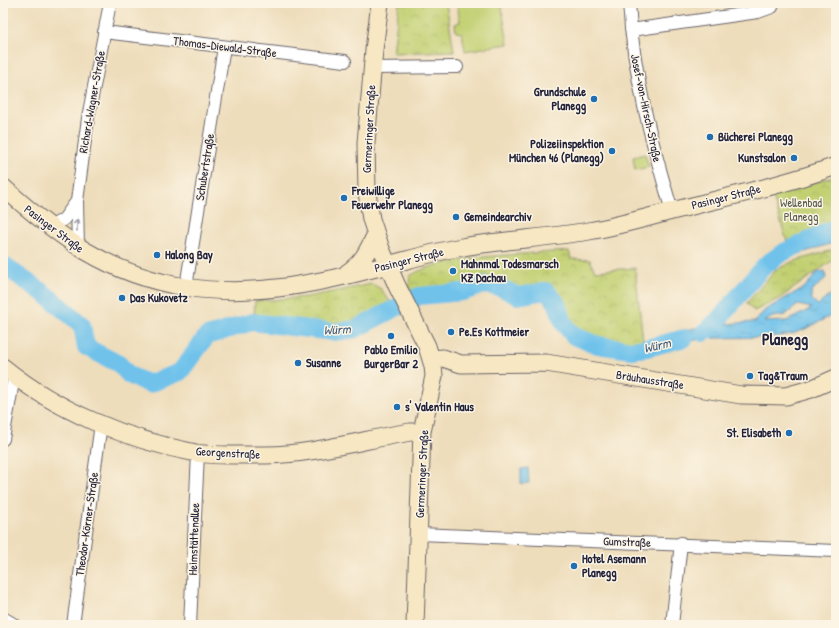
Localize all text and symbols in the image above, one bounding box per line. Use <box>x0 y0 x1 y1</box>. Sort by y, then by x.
street label: Thomas-Diewald-Straße <box>172 32 278 61</box>
street label: Richard-Wagner-Straße <box>74 49 109 155</box>
street label: Josef-von-Hirsch-Straße <box>627 52 666 164</box>
place label: Grundschule Planegg <box>534 83 587 115</box>
street label: Germeringer Straße <box>358 84 379 174</box>
marker: Grundschule Planegg <box>589 94 599 104</box>
place label: Bücherei Planegg <box>718 128 793 146</box>
street label: Schubertstraße <box>191 132 218 202</box>
marker: Bücherei Planegg <box>705 132 715 142</box>
place label: Polizeiinspektion München 46 (Planegg) <box>509 135 605 167</box>
marker: Polizeiinspektion München 46 (Planegg) <box>607 146 617 156</box>
place label: Kunstsalon <box>738 149 787 166</box>
marker: Kunstsalon <box>789 153 799 163</box>
street label: Pasinger Straße <box>689 180 762 213</box>
place label: Freiwillige Feuerwehr Planegg <box>351 182 433 214</box>
marker: Freiwillige Feuerwehr Planegg <box>339 193 349 203</box>
park label: Wellenbad Planegg <box>780 194 822 225</box>
street label: Pasinger Straße <box>21 201 88 257</box>
place label: Gemeindearchiv <box>464 208 532 225</box>
marker: Gemeindearchiv <box>451 212 461 222</box>
one-way arrow <box>73 219 81 232</box>
street label: Pasinger Straße <box>372 243 445 276</box>
place label: Halong Bay <box>165 246 213 264</box>
marker: Halong Bay <box>152 250 162 260</box>
place label: Mahnmal Todesmarsch KZ Dachau <box>461 255 559 286</box>
marker: Mahnmal Todesmarsch KZ Dachau <box>448 266 458 276</box>
place label: Das Kukovetz <box>130 289 188 306</box>
marker: Das Kukovetz <box>117 293 127 303</box>
water label: Würm <box>323 319 352 339</box>
place label: Pe.Es Kottmeier <box>459 323 530 340</box>
marker: Pe.Es Kottmeier <box>446 327 456 337</box>
district label: Planegg <box>762 328 808 351</box>
marker: Pablo Emilio BurgerBar 2 <box>386 331 396 341</box>
water label: Würm <box>642 333 673 357</box>
place label: Pablo Emilio BurgerBar 2 <box>364 341 418 373</box>
place label: Susanne <box>306 354 341 371</box>
marker: Susanne <box>293 358 303 368</box>
street label: Bräuhausstraße <box>615 366 685 393</box>
place label: Tag&Traum <box>757 367 808 385</box>
marker: Tag&Traum <box>745 371 755 381</box>
place label: s' Valentin Haus <box>405 398 474 415</box>
marker: s' Valentin Haus <box>392 402 402 412</box>
place label: St. Elisabeth <box>727 424 782 441</box>
marker: St. Elisabeth <box>784 428 794 438</box>
street label: Germeringer Straße <box>411 429 432 519</box>
street label: Georgenstraße <box>195 442 261 463</box>
street label: Theodor-Körner-Straße <box>71 471 102 577</box>
street label: Heimstättenallee <box>184 502 203 576</box>
street label: Gumstraße <box>603 532 651 551</box>
place label: Hotel Asemann Planegg <box>582 550 647 582</box>
marker: Hotel Asemann Planegg <box>569 561 579 571</box>

